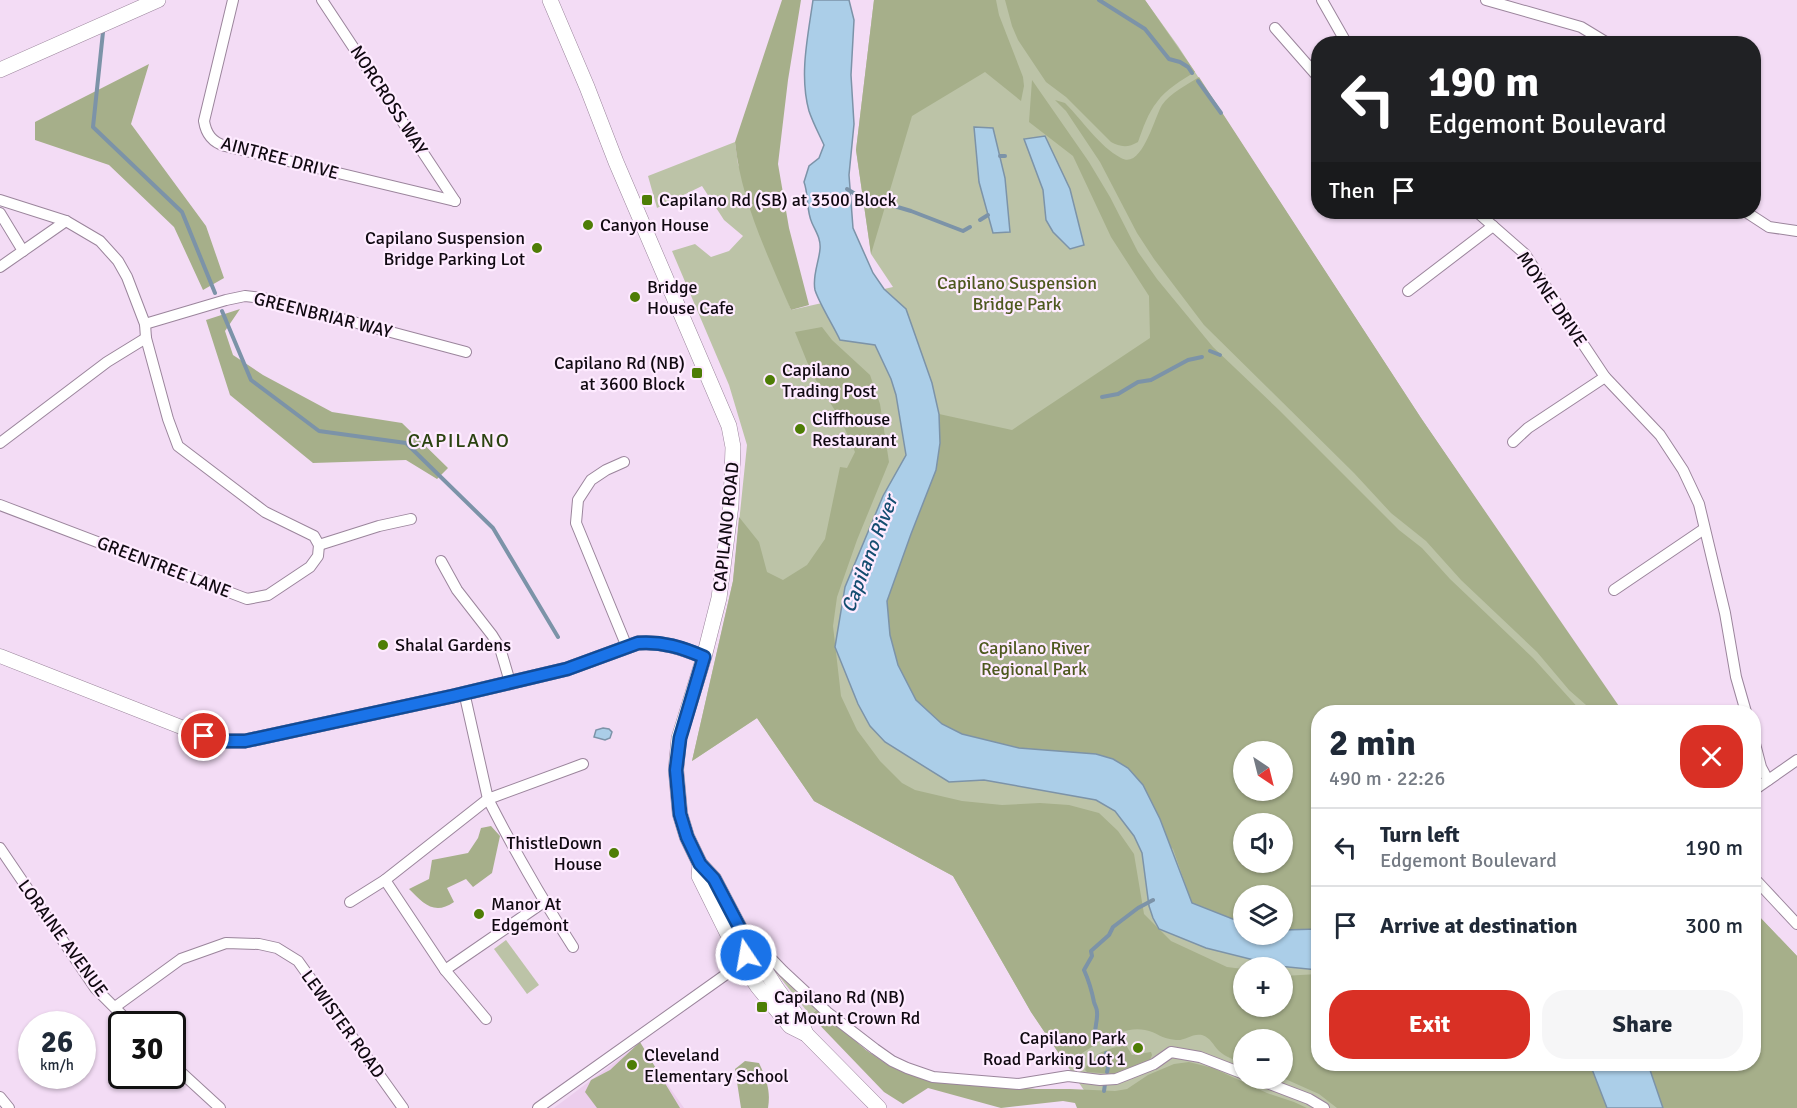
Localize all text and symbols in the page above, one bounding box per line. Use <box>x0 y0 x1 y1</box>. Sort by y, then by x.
street label: NORCROSS WAY <box>346 41 432 159</box>
text: 190 m <box>1428 57 1539 108</box>
icon: left <box>1329 60 1407 138</box>
text: Edgemont Boulevard <box>1428 108 1667 141</box>
street label: AINTREE DRIVE <box>219 132 341 184</box>
icon: arrive <box>1387 174 1420 207</box>
text: Then <box>1329 177 1375 204</box>
place label: Capilano Rd (SB) at 3500 Block <box>659 189 897 211</box>
marker: Capilano Rd (SB) at 3500 Block <box>640 193 654 207</box>
place label: Canyon House <box>600 214 709 236</box>
marker: Canyon House <box>581 218 595 232</box>
place label: Capilano Suspension Bridge Parking Lot <box>365 227 525 270</box>
marker: Capilano Suspension Bridge Parking Lot <box>530 241 544 255</box>
street label: MOYNE DRIVE <box>1512 247 1592 351</box>
park label: Capilano Suspension Bridge Park <box>937 272 1097 315</box>
place label: Bridge House Cafe <box>647 276 734 319</box>
street label: GREENBRIAR WAY <box>252 287 394 343</box>
marker: Bridge House Cafe <box>628 290 642 304</box>
place label: Capilano Rd (NB) at 3600 Block <box>554 352 685 395</box>
place label: Capilano Trading Post <box>782 359 876 402</box>
marker: Capilano Rd (NB) at 3600 Block <box>690 366 704 380</box>
marker: Capilano Trading Post <box>763 373 777 387</box>
place label: Cliffhouse Restaurant <box>812 408 896 451</box>
marker: Cliffhouse Restaurant <box>793 422 807 436</box>
district label: CAPILANO <box>408 428 510 453</box>
street label: CAPILANO ROAD <box>708 461 744 593</box>
water label: Capilano River <box>836 490 904 616</box>
street label: GREENTREE LANE <box>94 531 234 603</box>
place label: Shalal Gardens <box>395 634 511 656</box>
park label: Capilano River Regional Park <box>979 637 1090 680</box>
marker: Shalal Gardens <box>376 638 390 652</box>
pin <box>178 710 229 761</box>
icon: arrive <box>187 719 220 752</box>
text: 2 min <box>1329 721 1416 766</box>
button: close <box>1680 725 1743 788</box>
north arrow <box>1233 741 1293 801</box>
map controls <box>1233 741 1293 1089</box>
text: 490 m · 22:26 <box>1329 766 1445 791</box>
button: sound <box>1233 813 1293 873</box>
text: Turn left <box>1380 821 1460 848</box>
icon: left <box>1329 831 1362 864</box>
place label: ThistleDown House <box>507 832 602 875</box>
text: 190 m <box>1685 834 1743 861</box>
marker: ThistleDown House <box>607 846 621 860</box>
text: Edgemont Boulevard <box>1380 848 1557 873</box>
street label: LORAINE AVENUE <box>13 875 113 1001</box>
button: layers <box>1233 885 1293 945</box>
place label: Manor At Edgemont <box>491 893 569 936</box>
marker: Manor At Edgemont <box>472 907 486 921</box>
icon: arrive <box>1329 909 1362 942</box>
text: Arrive at destination <box>1380 912 1577 939</box>
text: 300 m <box>1685 912 1743 939</box>
position arrow <box>714 923 778 987</box>
button: + <box>1233 957 1293 1017</box>
street label: LEWISTER ROAD <box>296 966 390 1082</box>
place label: Capilano Rd (NB) at Mount Crown Rd <box>774 986 920 1029</box>
button: Exit <box>1329 990 1530 1059</box>
button: Share <box>1542 990 1743 1059</box>
marker: Capilano Rd (NB) at Mount Crown Rd <box>755 1000 769 1014</box>
speed limit sign: 30 <box>108 1011 186 1089</box>
text: 26 <box>41 1024 73 1061</box>
place label: Capilano Park Road Parking Lot 1 <box>983 1027 1126 1070</box>
button: − <box>1233 1029 1293 1089</box>
marker: Capilano Park Road Parking Lot 1 <box>1131 1041 1145 1055</box>
place label: Cleveland Elementary School <box>644 1044 789 1087</box>
text: km/h <box>40 1056 74 1074</box>
marker: Cleveland Elementary School <box>625 1058 639 1072</box>

